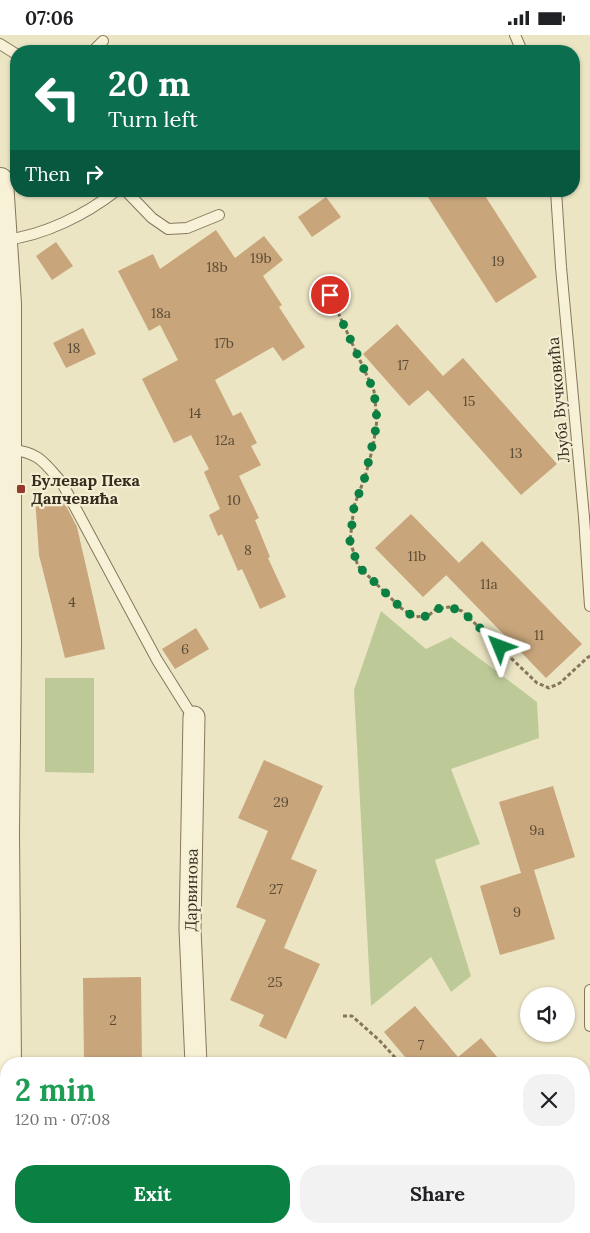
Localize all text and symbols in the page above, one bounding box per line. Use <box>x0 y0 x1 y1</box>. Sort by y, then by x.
text: 07:06 <box>25 6 74 30</box>
text: 20 m <box>108 61 190 106</box>
icon: left <box>25 65 90 130</box>
text: Turn left <box>108 105 198 133</box>
icon: right <box>80 160 108 188</box>
text: Then <box>25 162 70 186</box>
house number: 19b <box>250 249 272 267</box>
house number: 19 <box>491 252 505 270</box>
house number: 18b <box>206 258 228 276</box>
pin <box>309 274 351 316</box>
icon: arrive <box>316 281 344 309</box>
house number: 18a <box>151 304 171 322</box>
house number: 17b <box>214 334 234 352</box>
street label: Љуба Вучковића <box>543 336 573 464</box>
house number: 18 <box>68 339 81 357</box>
house number: 17 <box>397 356 409 374</box>
house number: 15 <box>463 392 475 410</box>
house number: 14 <box>189 404 202 422</box>
house number: 12a <box>215 431 235 449</box>
house number: 13 <box>510 444 523 462</box>
place label: Булевар Пека Дапчевића <box>31 470 141 508</box>
marker: Булевар Пека Дапчевића <box>15 483 27 495</box>
house number: 10 <box>227 491 241 509</box>
house number: 8 <box>244 541 252 559</box>
house number: 11b <box>408 547 426 565</box>
house number: 11a <box>480 575 498 593</box>
house number: 4 <box>68 593 76 611</box>
position arrow <box>473 620 525 672</box>
house number: 11 <box>534 626 544 644</box>
house number: 6 <box>181 640 189 658</box>
house number: 29 <box>273 793 289 811</box>
house number: 9a <box>529 821 545 839</box>
street label: Дарвинова <box>180 848 202 932</box>
house number: 27 <box>269 880 284 898</box>
house number: 9 <box>513 903 521 921</box>
house number: 25 <box>267 973 283 991</box>
map controls <box>520 987 575 1042</box>
button: sound <box>520 987 575 1042</box>
house number: 2 <box>109 1011 117 1029</box>
house number: 7 <box>418 1036 425 1054</box>
text: 2 min <box>15 1071 95 1109</box>
button: close <box>523 1074 575 1126</box>
text: 120 m · 07:08 <box>15 1109 110 1129</box>
button: Exit <box>15 1165 290 1223</box>
button: Share <box>300 1165 575 1223</box>

